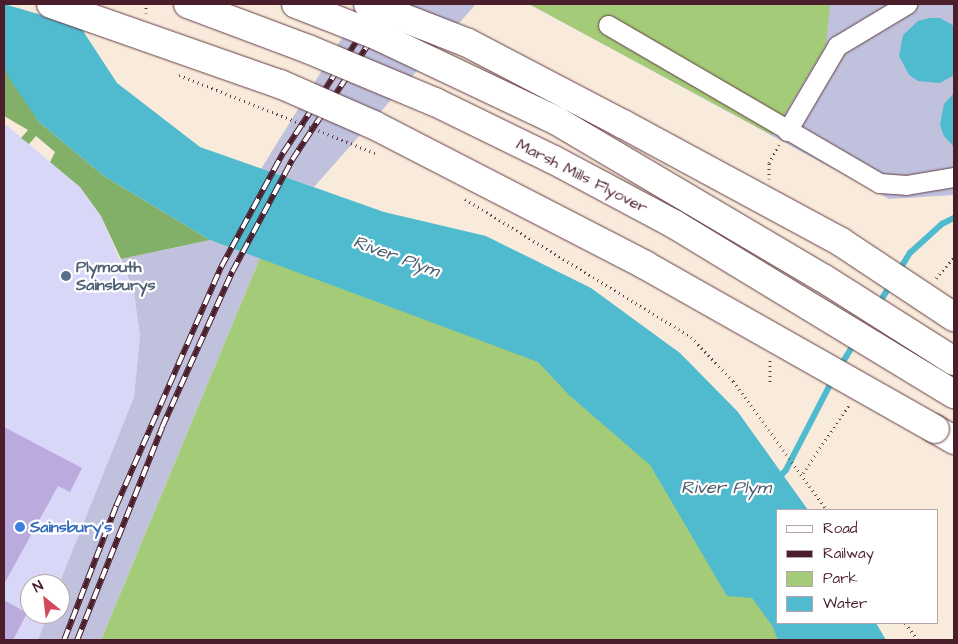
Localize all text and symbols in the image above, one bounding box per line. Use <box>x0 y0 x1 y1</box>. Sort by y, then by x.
street label: Marsh Mills Flyover <box>513 135 651 217</box>
water label: River Plym <box>350 231 442 283</box>
place label: Plymouth Sainsburys <box>76 257 156 295</box>
marker: Plymouth Sainsburys <box>60 270 72 282</box>
water label: River Plym <box>681 477 771 499</box>
legend <box>776 509 938 624</box>
place label: Sainsbury's <box>30 517 112 537</box>
text: Road <box>823 518 857 539</box>
marker: Sainsbury's <box>14 521 26 533</box>
text: Railway <box>823 543 874 564</box>
text: Park <box>823 568 858 589</box>
north arrow <box>20 574 70 624</box>
text: N <box>30 576 47 598</box>
text: Water <box>823 593 867 614</box>

